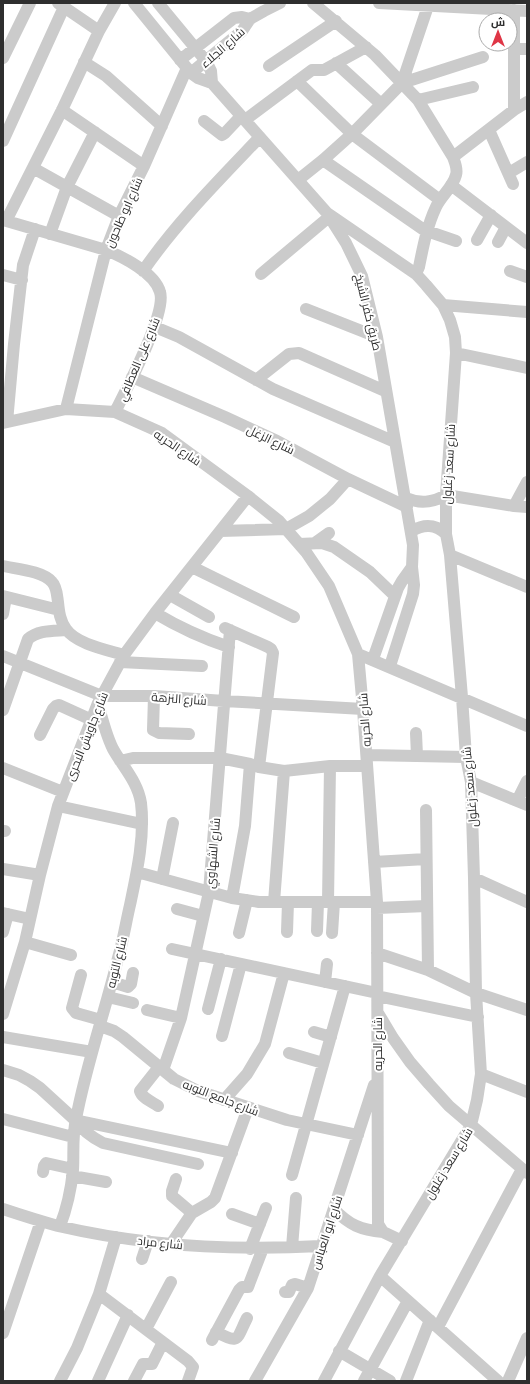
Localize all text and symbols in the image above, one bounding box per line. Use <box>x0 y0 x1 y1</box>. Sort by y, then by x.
north arrow <box>478 12 518 52</box>
text: ش <box>491 15 505 29</box>
street label: شارع الجلاء <box>197 24 248 71</box>
street label: شارع ابو طاحون <box>101 175 147 250</box>
street label: طريق كفر الشيخ <box>351 272 385 352</box>
street label: شارع على العطافي <box>114 315 166 405</box>
street label: شارع الزغل <box>244 421 297 458</box>
street label: شارع سعد زغلول <box>439 423 459 505</box>
street label: شارع الحريه <box>151 426 204 470</box>
street label: شارع النزهة <box>151 689 207 709</box>
street label: شارع جاويش البحرى <box>62 690 112 783</box>
street label: شارع الحريه <box>355 692 375 747</box>
street label: شارع سعد زغلول <box>459 746 481 828</box>
street label: شارع الشهاوي <box>202 817 226 889</box>
street label: شارع التوبه <box>103 935 131 990</box>
street label: شارع الحريه <box>370 1017 386 1071</box>
street label: شارع جامع التوبه <box>180 1076 261 1120</box>
street label: شارع سعد زغلول <box>421 1125 477 1202</box>
street label: شارع ابو العباس <box>307 1193 346 1271</box>
street label: شارع مراد <box>136 1233 184 1253</box>

